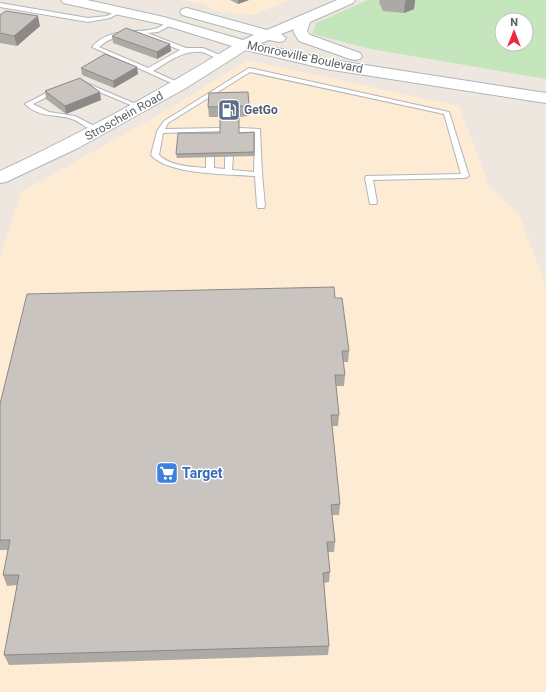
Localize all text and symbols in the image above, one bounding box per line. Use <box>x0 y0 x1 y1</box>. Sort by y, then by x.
north arrow <box>494 12 534 52</box>
text: N <box>510 16 518 29</box>
street label: Monroeville Boulevard <box>246 38 364 76</box>
street label: Stroschein Road <box>82 89 166 143</box>
fuel station icon: GetGo <box>216 97 242 123</box>
place label: GetGo <box>244 103 278 117</box>
supermarket icon: Target <box>154 460 180 486</box>
place label: Target <box>182 465 223 481</box>

